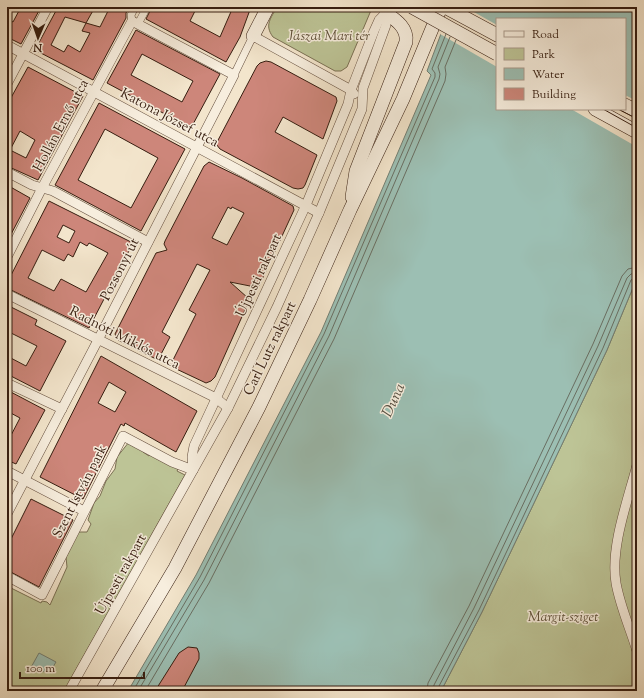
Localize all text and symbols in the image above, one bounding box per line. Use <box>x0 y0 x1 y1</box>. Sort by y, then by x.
north arrow <box>18 18 58 58</box>
legend <box>496 18 626 110</box>
text: Road <box>532 26 559 44</box>
park label: Jászai Mari tér <box>287 27 370 47</box>
text: N <box>33 39 43 55</box>
text: Park <box>532 46 555 64</box>
text: Water <box>532 66 565 84</box>
street label: Hollán Ernő utca <box>29 76 95 176</box>
street label: Katona József utca <box>116 84 222 153</box>
text: Building <box>532 86 576 104</box>
street label: Újpesti rakpart <box>232 231 288 321</box>
street label: Pozsonyi út <box>96 235 145 305</box>
street label: Carl Lutz rakpart <box>239 298 302 399</box>
street label: Radnóti Miklós utca <box>65 302 183 376</box>
water label: Duna <box>377 380 411 421</box>
street label: Szent István park <box>49 441 113 542</box>
street label: Újpesti rakpart <box>91 531 152 619</box>
park label: Margit-sziget <box>528 608 598 628</box>
scale bar <box>20 654 144 680</box>
text: 100 m <box>26 660 55 678</box>

